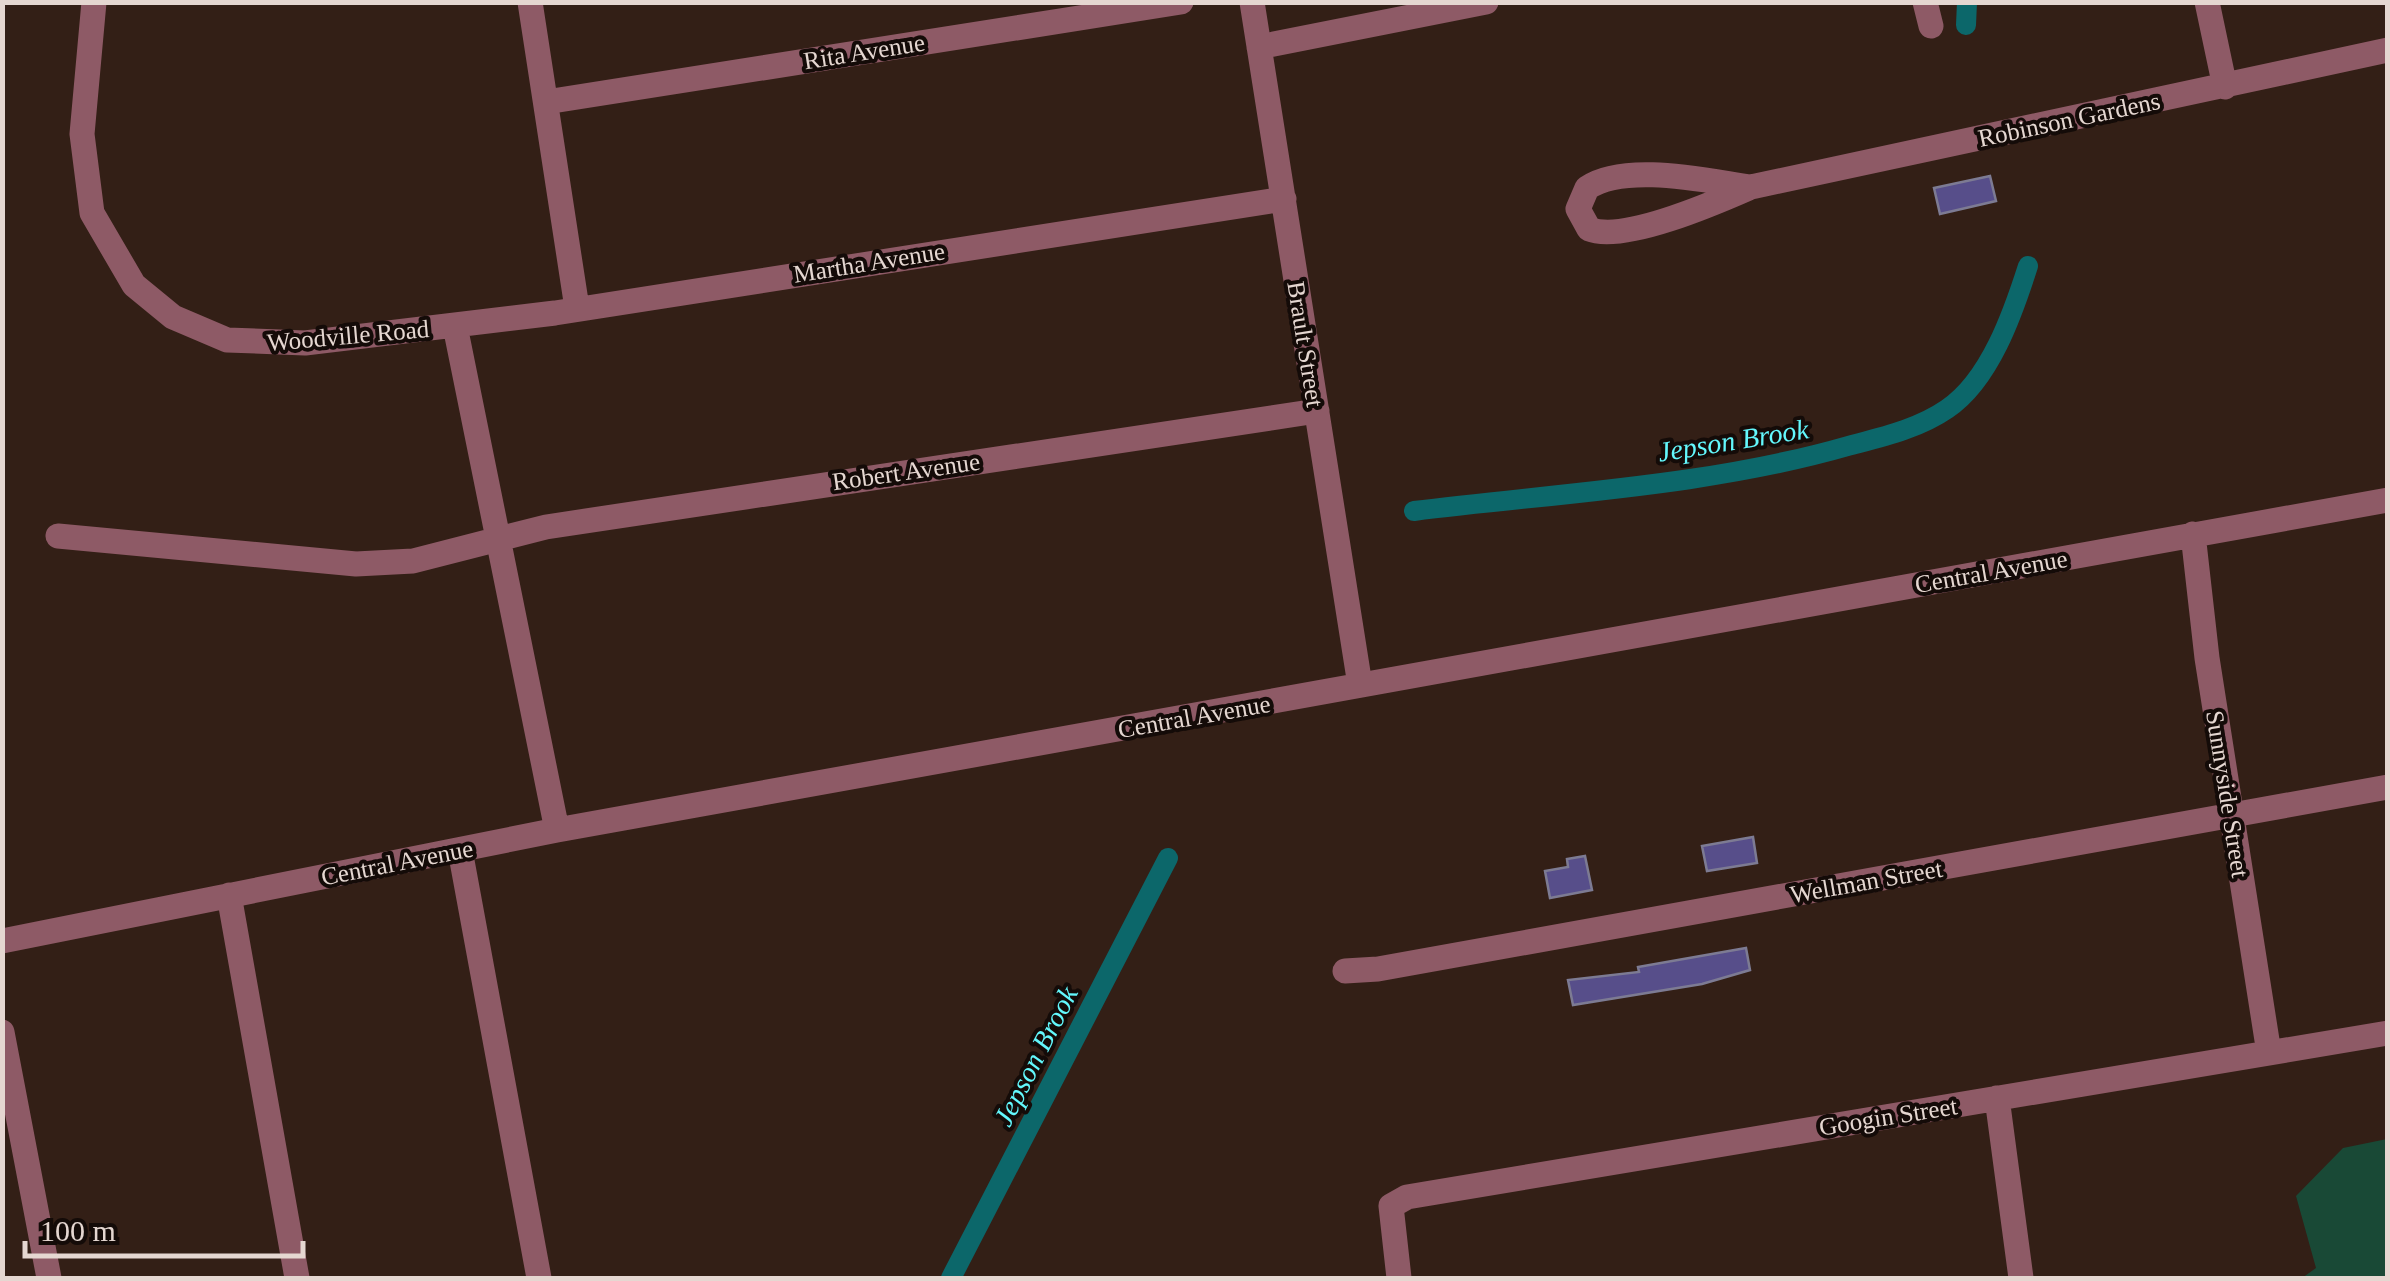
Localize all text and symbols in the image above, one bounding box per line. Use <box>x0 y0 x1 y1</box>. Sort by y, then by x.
street label: Rita Avenue <box>802 29 927 74</box>
street label: Robinson Gardens <box>1976 87 2163 152</box>
street label: Martha Avenue <box>791 237 947 288</box>
street label: Brault Street <box>1282 279 1329 409</box>
street label: Woodville Road <box>266 315 431 356</box>
water label: Jepson Brook <box>1656 413 1811 468</box>
street label: Robert Avenue <box>831 448 982 495</box>
street label: Central Avenue <box>1913 545 2069 598</box>
street label: Central Avenue <box>1116 690 1272 743</box>
street label: Sunnyside Street <box>2201 709 2254 880</box>
street label: Central Avenue <box>319 835 475 890</box>
street label: Wellman Street <box>1788 855 1944 908</box>
water label: Jepson Brook <box>987 981 1084 1131</box>
street label: Googin Street <box>1817 1092 1959 1141</box>
scale bar <box>25 1196 302 1258</box>
text: 100 m <box>40 1214 116 1247</box>

